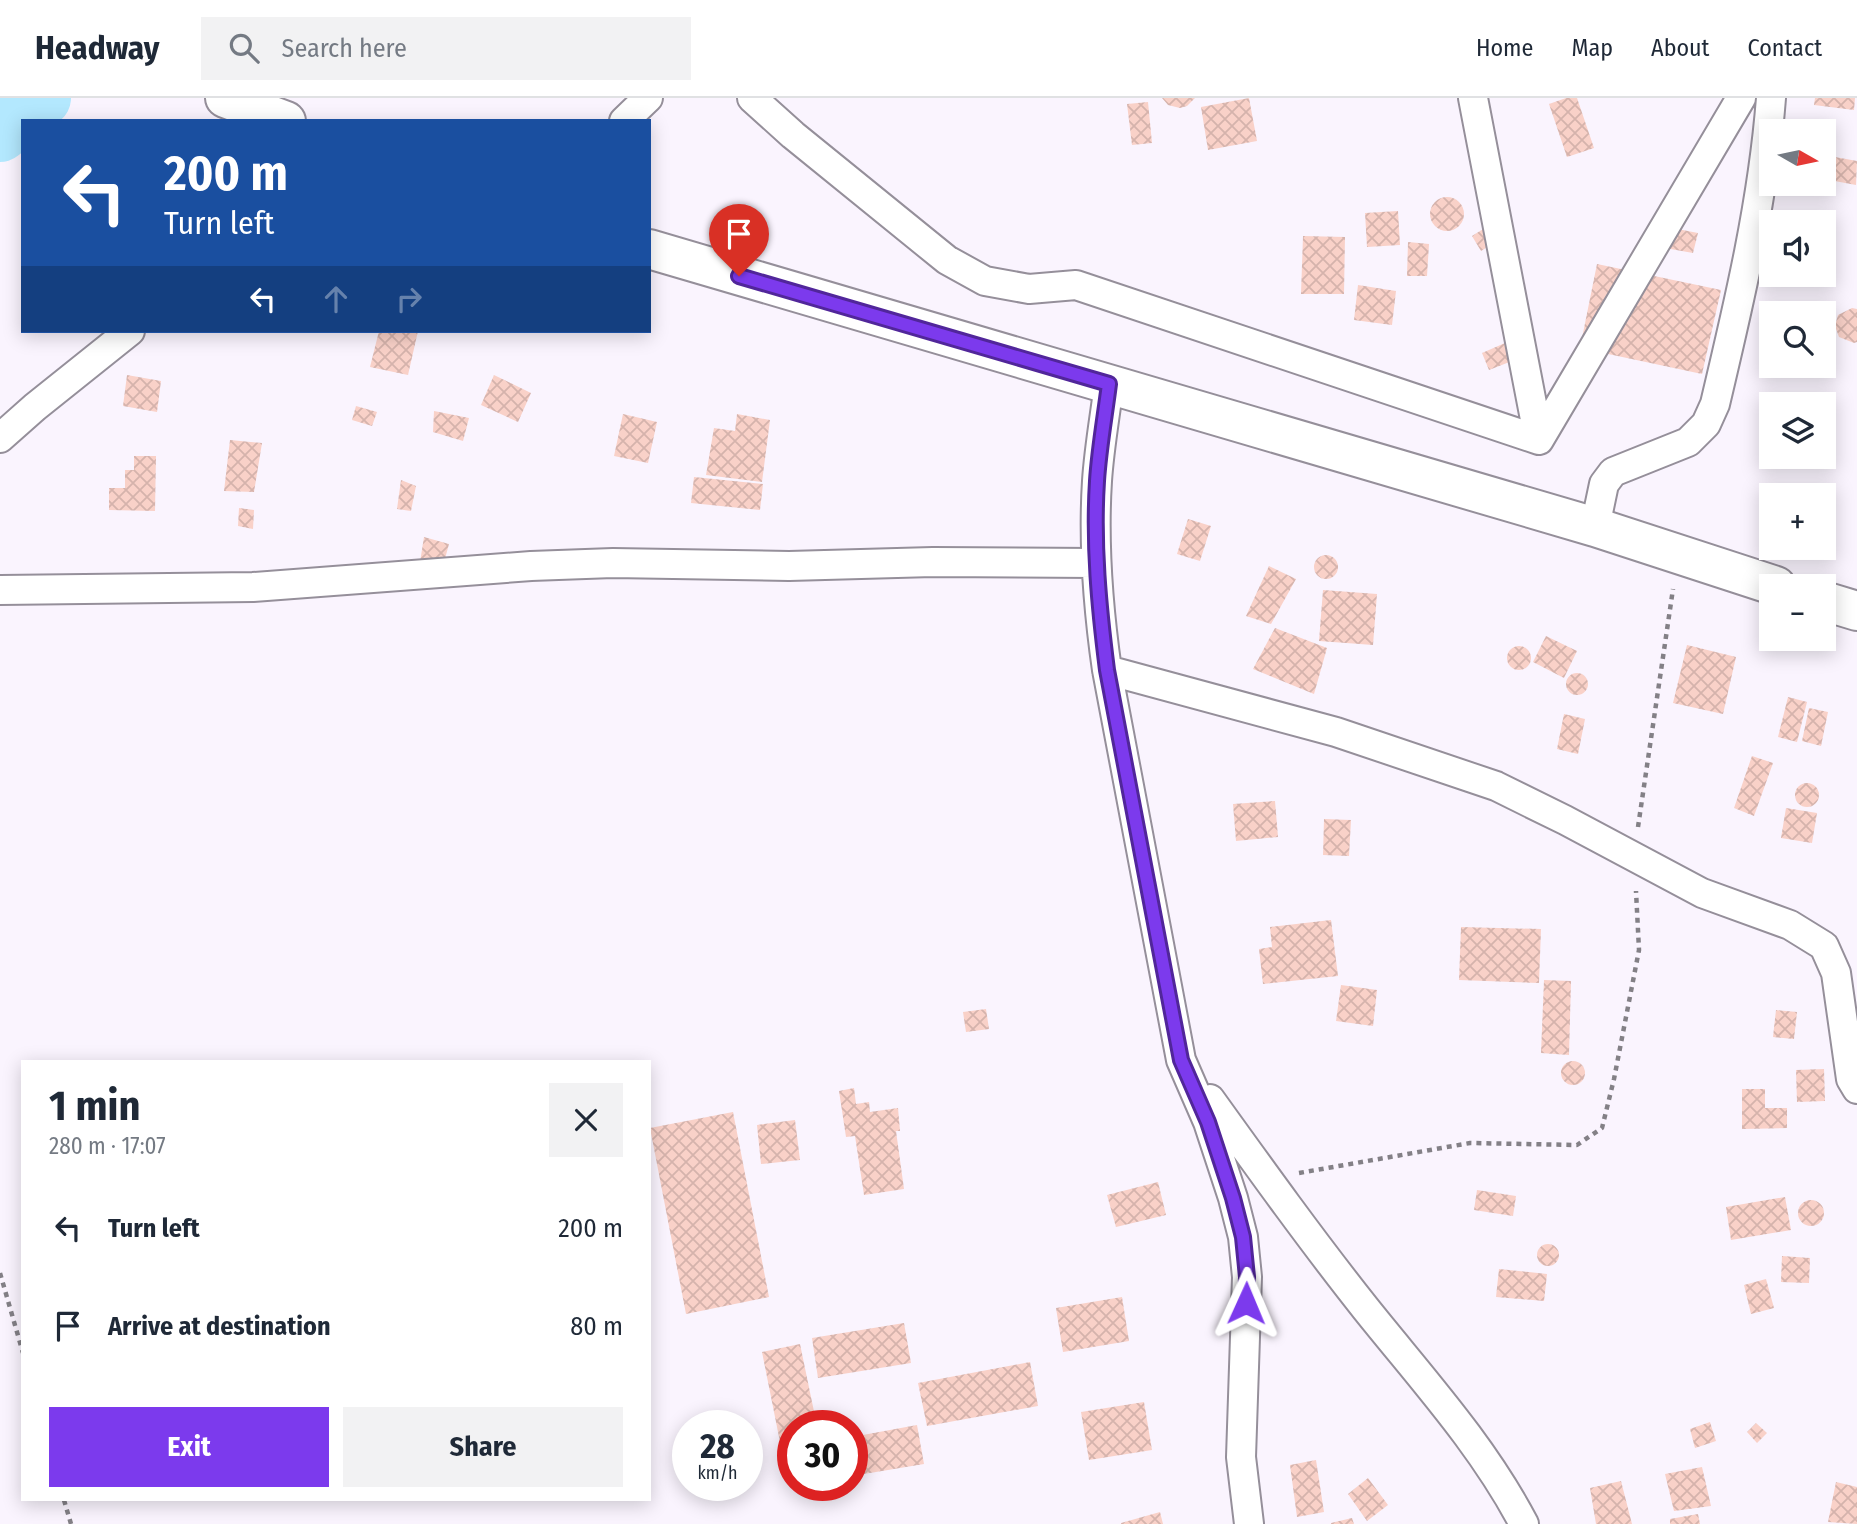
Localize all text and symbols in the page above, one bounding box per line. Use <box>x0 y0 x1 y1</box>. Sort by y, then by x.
search box <box>201 17 691 80</box>
text: Headway <box>35 28 159 68</box>
icon: search <box>225 29 263 67</box>
text: Search here <box>281 33 407 64</box>
text: Home <box>1476 34 1533 62</box>
text: Map <box>1571 34 1613 62</box>
text: About <box>1651 34 1709 62</box>
text: Contact <box>1747 34 1822 62</box>
north arrow <box>1759 119 1836 196</box>
map controls <box>1759 119 1836 651</box>
text: 200 m <box>164 144 288 203</box>
icon: left <box>49 147 140 238</box>
text: Turn left <box>164 204 274 242</box>
pin <box>709 204 769 276</box>
button: sound <box>1759 210 1836 287</box>
icon: arrive <box>720 215 758 253</box>
icon: left <box>244 280 282 318</box>
icon: ahead <box>317 280 355 318</box>
icon: right <box>390 280 428 318</box>
button: search <box>1759 301 1836 378</box>
button: layers <box>1759 392 1836 469</box>
button: + <box>1759 483 1836 560</box>
button: − <box>1759 574 1836 651</box>
text: 1 min <box>49 1081 140 1131</box>
button: close <box>549 1083 623 1157</box>
text: 280 m · 17:07 <box>49 1132 165 1160</box>
icon: left <box>49 1209 87 1247</box>
text: Turn left <box>108 1213 200 1244</box>
text: 200 m <box>558 1213 623 1244</box>
position arrow <box>1209 1266 1283 1340</box>
icon: arrive <box>49 1307 87 1345</box>
text: Arrive at destination <box>108 1311 331 1342</box>
text: 80 m <box>570 1311 623 1342</box>
button: Exit <box>49 1407 329 1487</box>
button: Share <box>343 1407 623 1487</box>
speed limit sign: 30 <box>777 1410 868 1501</box>
text: 28 <box>700 1425 735 1467</box>
text: km/h <box>697 1462 738 1484</box>

